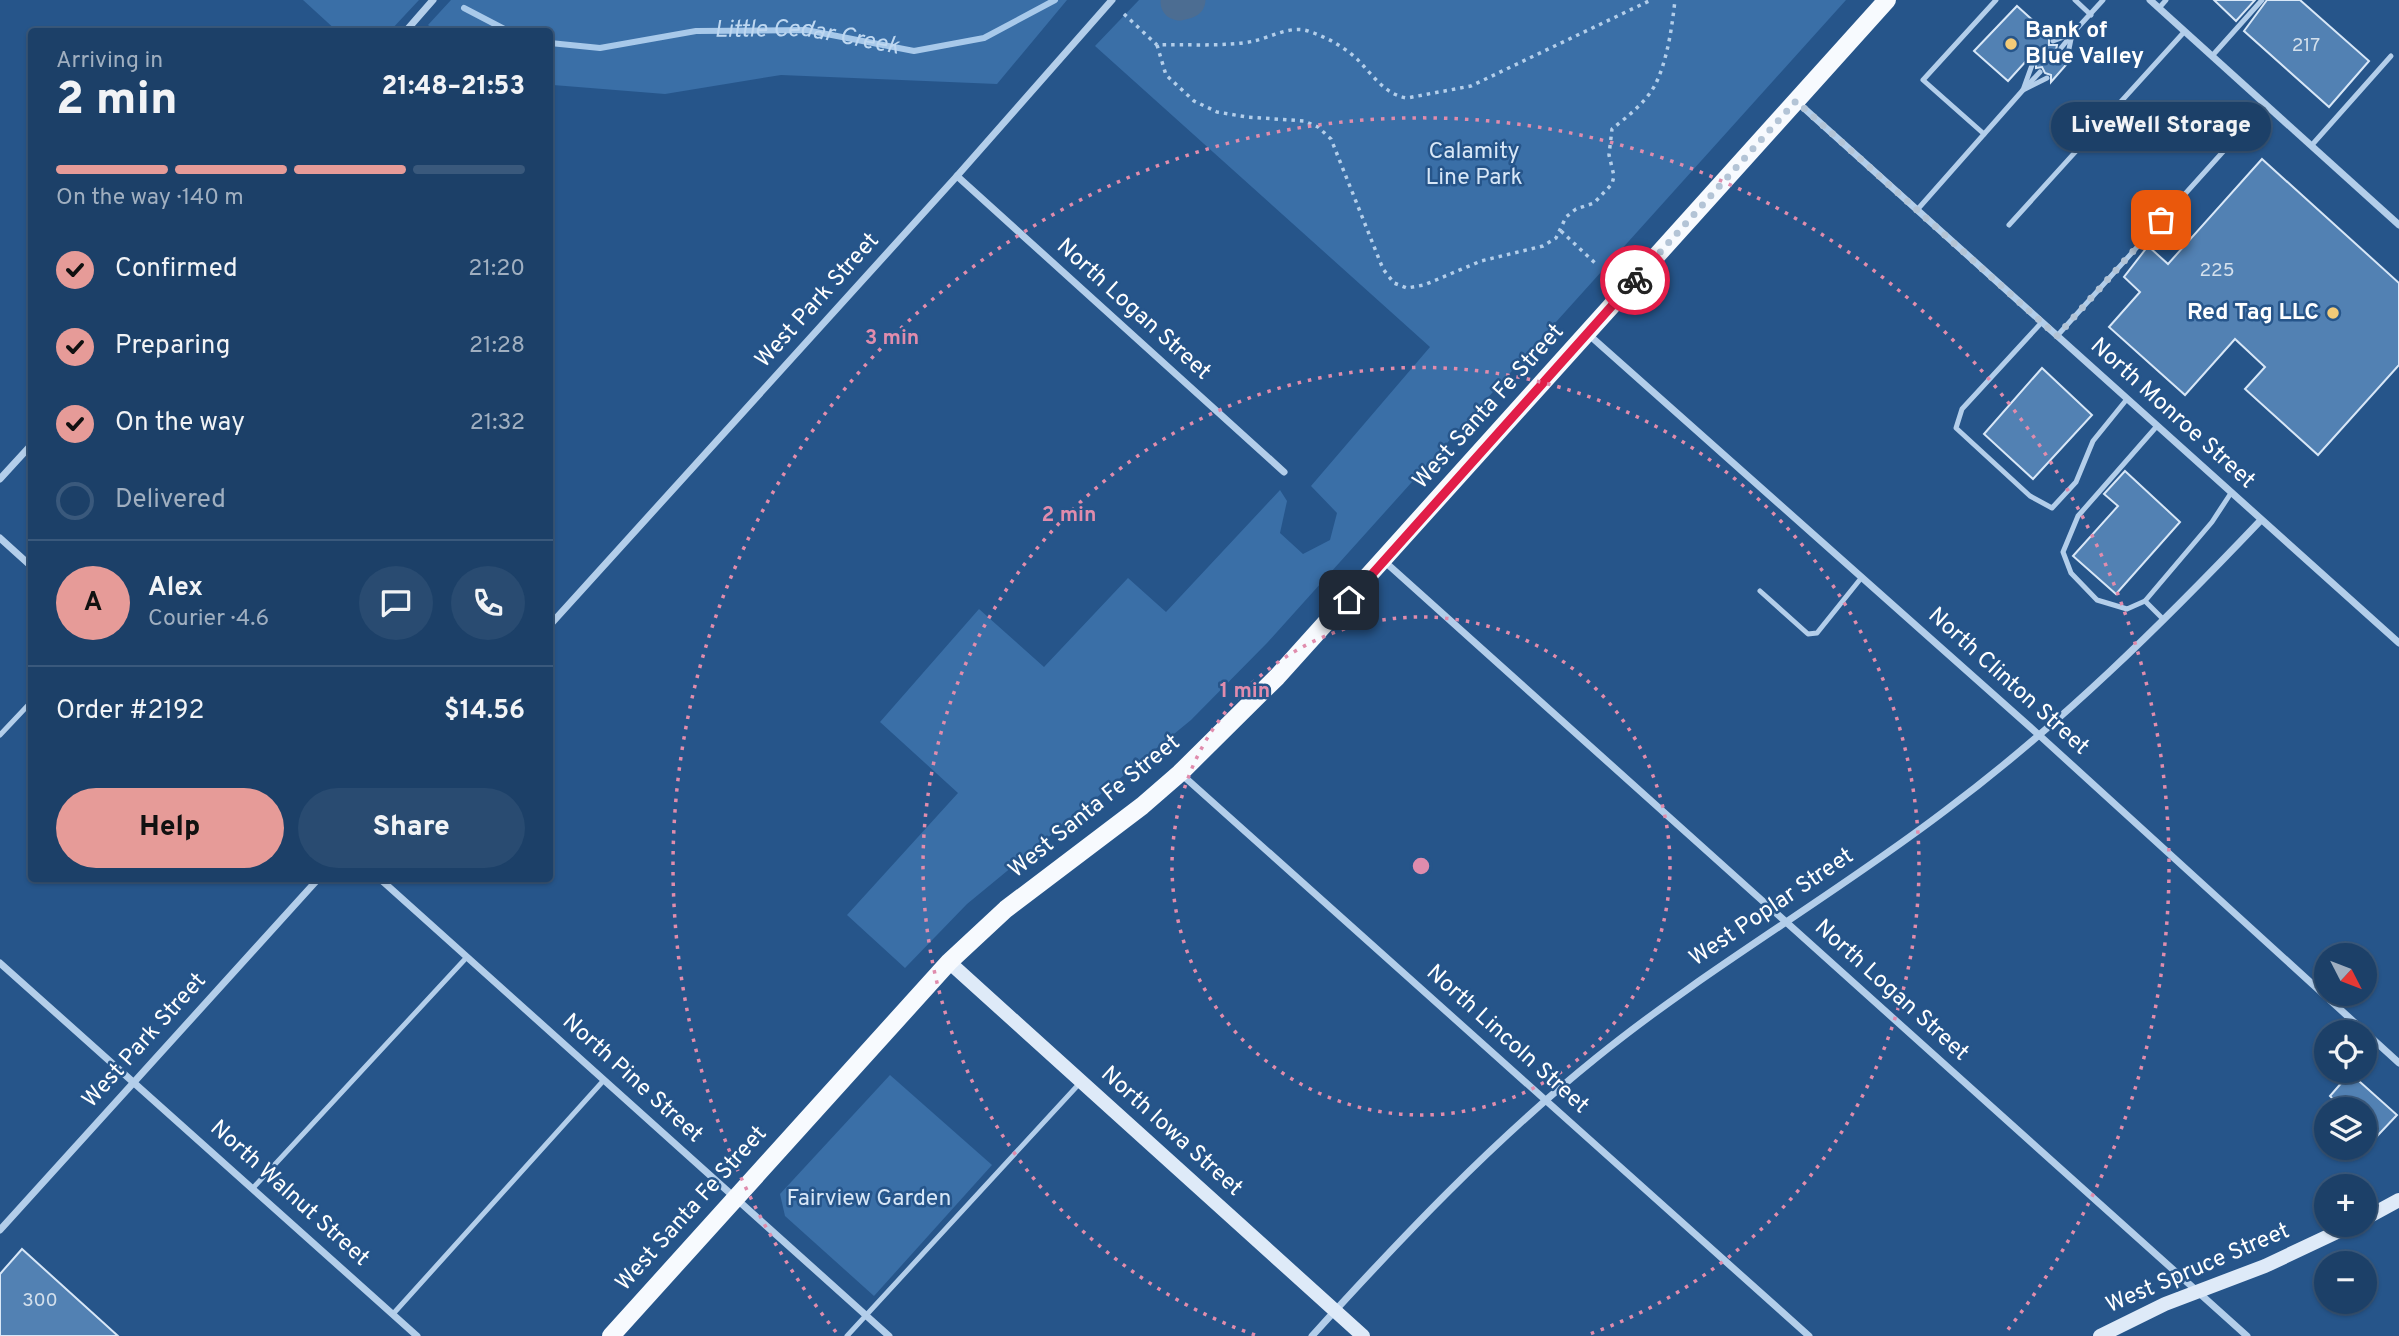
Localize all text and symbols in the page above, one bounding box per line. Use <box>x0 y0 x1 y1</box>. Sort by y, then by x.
water label: Little Cedar Creek <box>714 14 902 63</box>
place label: Bank of Blue Valley <box>2025 17 2144 72</box>
house number: 217 <box>2292 34 2320 58</box>
marker: Bank of Blue Valley <box>2003 36 2019 52</box>
text: Arriving in <box>56 47 163 76</box>
text: 21:48–21:53 <box>381 71 525 104</box>
text: 2 min <box>56 72 178 131</box>
callout: LiveWell Storage <box>2051 101 2271 150</box>
text: LiveWell Storage <box>2071 112 2251 141</box>
park label: Calamity Line Park <box>1425 138 1523 193</box>
text: On the way · 140 m <box>56 184 244 213</box>
pin <box>2131 190 2191 250</box>
icon: bag <box>2142 201 2180 239</box>
street label: West Park Street <box>750 227 886 375</box>
street label: North Logan Street <box>1050 233 1216 387</box>
courier <box>1600 245 1670 315</box>
icon: check <box>56 251 94 289</box>
text: Confirmed <box>115 253 238 286</box>
text: 21:20 <box>468 255 525 284</box>
house number: 225 <box>2199 259 2235 283</box>
icon: bike <box>1616 261 1654 299</box>
place label: Red Tag LLC <box>2187 299 2319 328</box>
marker: Red Tag LLC <box>2325 305 2341 321</box>
street label: West Santa Fe Street <box>1407 318 1571 496</box>
text: 3 min <box>865 325 919 352</box>
icon: check <box>56 328 94 366</box>
text: Preparing <box>115 330 230 363</box>
text: 21:28 <box>469 332 525 361</box>
street label: North Monroe Street <box>2083 332 2261 496</box>
icon: check <box>56 405 94 443</box>
text: On the way <box>115 407 245 440</box>
text: 21:32 <box>470 409 525 438</box>
text: Delivered <box>115 484 226 517</box>
text: 2 min <box>1042 502 1096 529</box>
button: chat <box>359 566 433 640</box>
button: phone <box>451 566 525 640</box>
pin <box>1319 570 1379 630</box>
text: Alex <box>148 572 203 605</box>
icon: home <box>1330 581 1368 619</box>
text: A <box>84 587 102 620</box>
street label: North Clinton Street <box>1921 602 2095 762</box>
text: Courier · 4.6 <box>148 605 269 634</box>
text: 1 min <box>1220 678 1270 705</box>
text: Order #2192 <box>56 695 204 728</box>
text: $14.56 <box>444 695 525 728</box>
street label: West Santa Fe Street <box>1003 729 1187 885</box>
button: Help <box>56 788 284 868</box>
button: Share <box>298 788 525 868</box>
street label: West Poplar Street <box>1684 842 1860 974</box>
centre of rings <box>1409 854 1433 878</box>
street label: North Logan Street <box>1808 914 1974 1068</box>
north arrow <box>2314 943 2376 1006</box>
map controls <box>2314 943 2377 1314</box>
street label: North Lincoln Street <box>1420 959 1594 1121</box>
street label: West Park Street <box>77 967 213 1115</box>
street label: North Pine Street <box>556 1008 708 1150</box>
button: locate <box>2314 1020 2377 1083</box>
street label: North Iowa Street <box>1094 1061 1248 1203</box>
button: layers <box>2314 1097 2377 1160</box>
street label: North Walnut Street <box>203 1115 375 1273</box>
street label: West Santa Fe Street <box>610 1120 774 1298</box>
button: + <box>2314 1174 2377 1237</box>
park label: Fairview Garden <box>787 1185 951 1214</box>
street label: West Spruce Street <box>2102 1217 2294 1321</box>
button: − <box>2314 1251 2377 1314</box>
house number: 300 <box>22 1289 58 1313</box>

